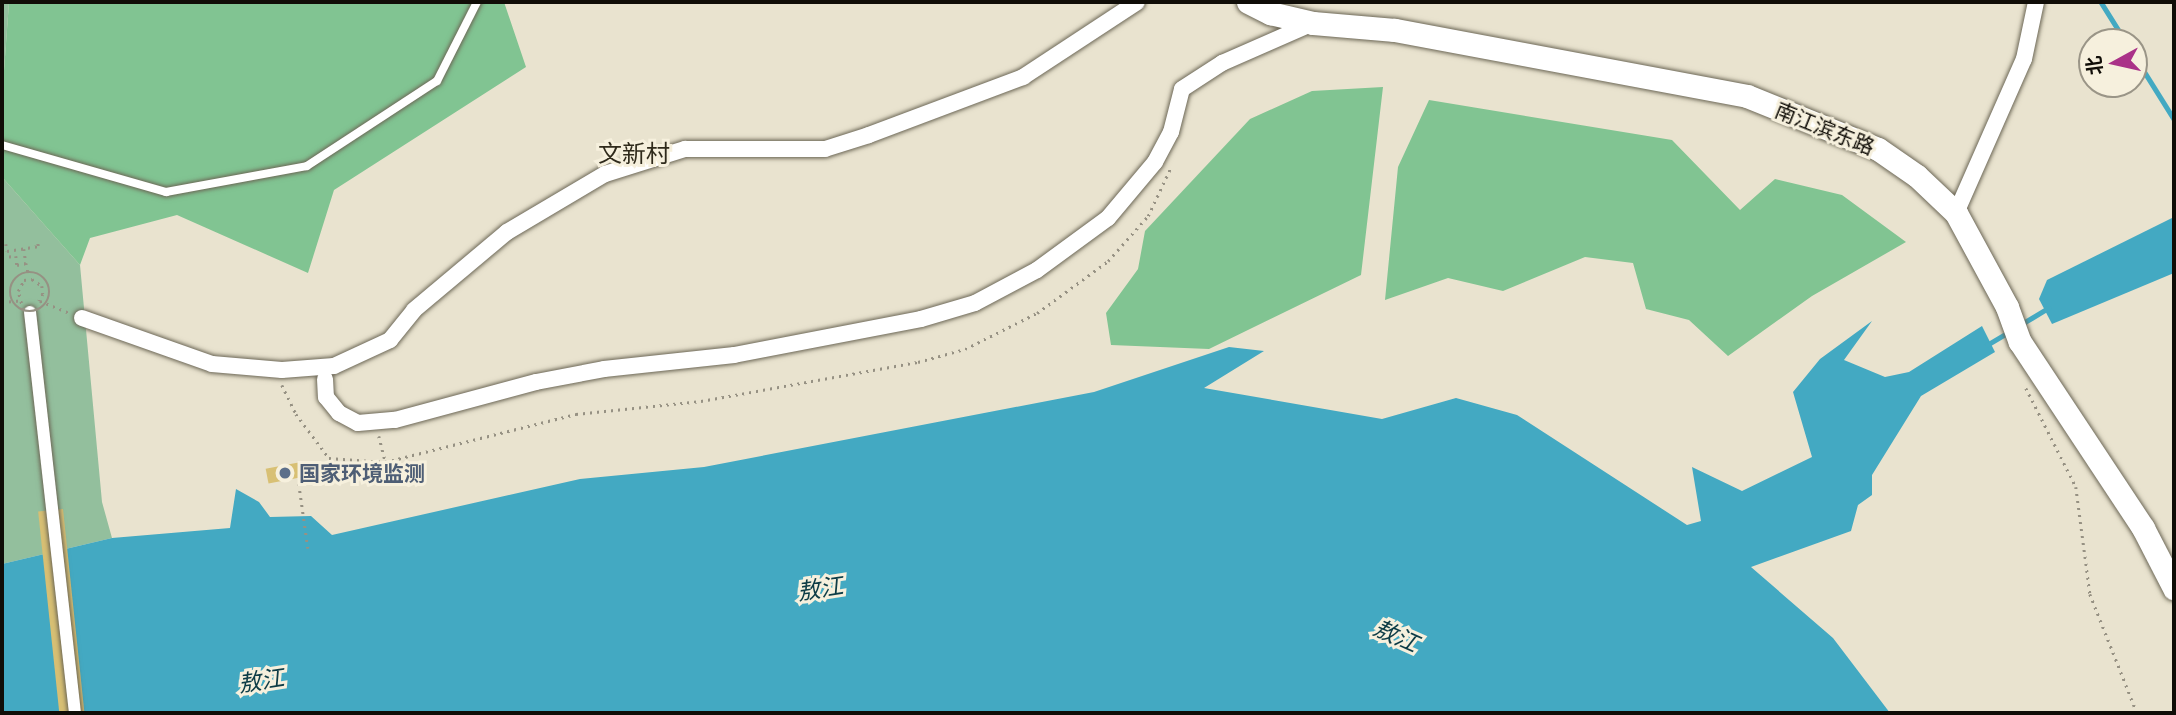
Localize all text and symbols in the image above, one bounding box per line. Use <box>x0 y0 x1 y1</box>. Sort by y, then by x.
north arrow <box>2078 28 2148 98</box>
text: 北 <box>2078 54 2109 77</box>
street label: 南江滨东路 <box>1772 97 1878 159</box>
district label: 文新村 <box>598 140 670 168</box>
place label: 国家环境监测 <box>299 460 425 486</box>
marker: 国家环境监测 <box>277 465 293 481</box>
water label: 敖江 <box>795 572 845 606</box>
water label: 敖江 <box>1369 614 1423 658</box>
water label: 敖江 <box>236 664 286 698</box>

